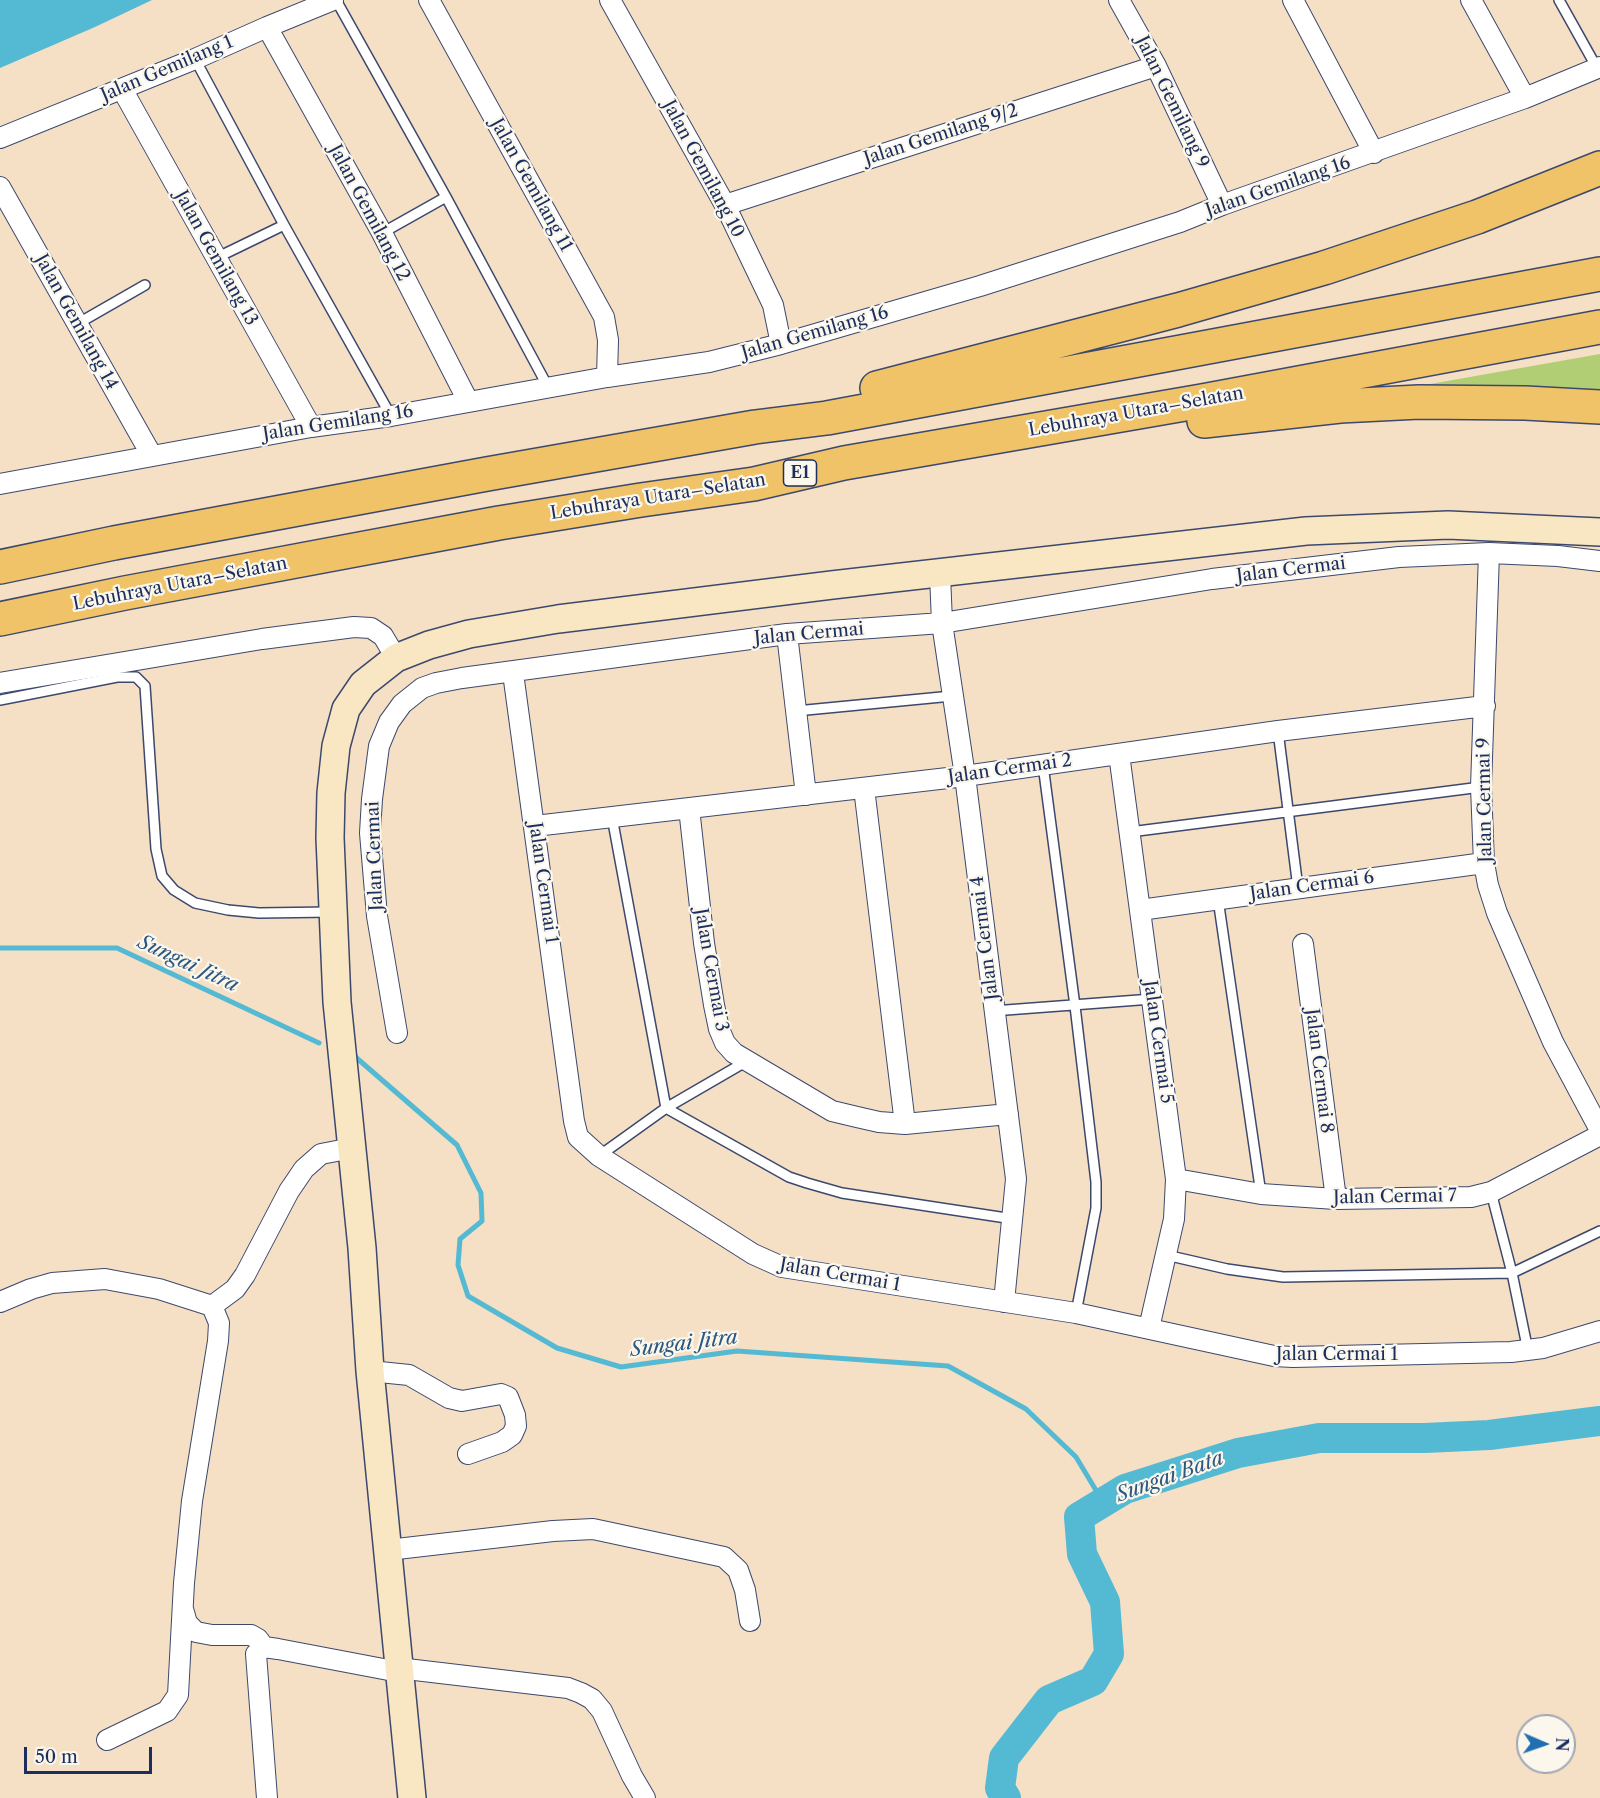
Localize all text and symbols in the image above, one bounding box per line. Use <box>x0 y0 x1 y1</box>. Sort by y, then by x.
street label: Jalan Gemilang 1 <box>98 31 236 107</box>
street label: Jalan Gemilang 9 <box>1131 32 1213 172</box>
street label: Jalan Gemilang 10 <box>658 97 748 241</box>
street label: Jalan Gemilang 9/2 <box>861 100 1021 170</box>
street label: Jalan Gemilang 11 <box>485 115 577 255</box>
street label: Jalan Gemilang 12 <box>324 141 414 285</box>
street label: Jalan Gemilang 16 <box>1203 152 1353 222</box>
street label: Jalan Gemilang 13 <box>170 187 262 329</box>
street label: Jalan Gemilang 14 <box>30 250 122 394</box>
street label: Jalan Gemilang 16 <box>739 302 891 364</box>
street label: Lebuhraya Utara–Selatan <box>1027 382 1245 442</box>
street label: Jalan Gemilang 16 <box>261 400 415 446</box>
road number: E1 <box>784 460 816 486</box>
street label: Lebuhraya Utara–Selatan <box>549 469 767 525</box>
street label: Lebuhraya Utara–Selatan <box>71 553 289 615</box>
street label: Jalan Cermai <box>1235 553 1347 587</box>
street label: Jalan Cermai <box>753 618 865 650</box>
street label: Jalan Cermai 9 <box>1473 737 1497 863</box>
street label: Jalan Cermai 2 <box>947 750 1073 788</box>
street label: Jalan Cermai <box>362 801 388 911</box>
street label: Jalan Cermai 1 <box>524 821 562 945</box>
street label: Jalan Cermai 6 <box>1249 867 1375 905</box>
street label: Jalan Cermai 4 <box>967 875 1003 1001</box>
street label: Jalan Cermai 3 <box>690 907 732 1033</box>
water label: Sungai Jitra <box>134 930 242 998</box>
street label: Jalan Cermai 5 <box>1139 979 1177 1105</box>
street label: Jalan Cermai 8 <box>1301 1008 1337 1134</box>
street label: Jalan Cermai 7 <box>1333 1185 1457 1209</box>
street label: Jalan Cermai 1 <box>778 1254 902 1296</box>
water label: Sungai Jitra <box>629 1326 739 1362</box>
street label: Jalan Cermai 1 <box>1276 1344 1398 1366</box>
water label: Sungai Bata <box>1113 1447 1227 1507</box>
north arrow <box>1516 1714 1576 1774</box>
scale bar <box>27 1735 154 1773</box>
text: N <box>1552 1737 1572 1752</box>
text: 50 m <box>35 1746 78 1768</box>

